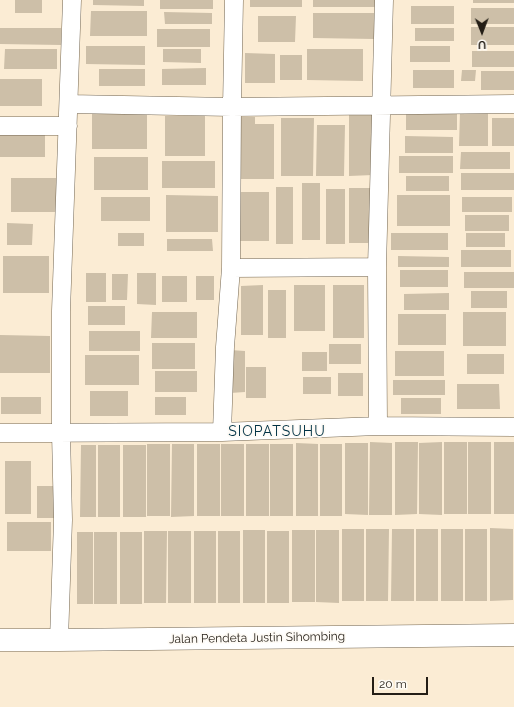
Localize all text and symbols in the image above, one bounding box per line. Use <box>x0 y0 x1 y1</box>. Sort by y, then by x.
north arrow <box>462 12 502 52</box>
text: U <box>478 38 486 51</box>
district label: SIOPATSUHU <box>228 424 326 440</box>
street label: Jalan Pendeta Justin Sihombing <box>169 629 345 647</box>
scale bar <box>374 669 430 695</box>
text: 20 m <box>379 677 407 691</box>

